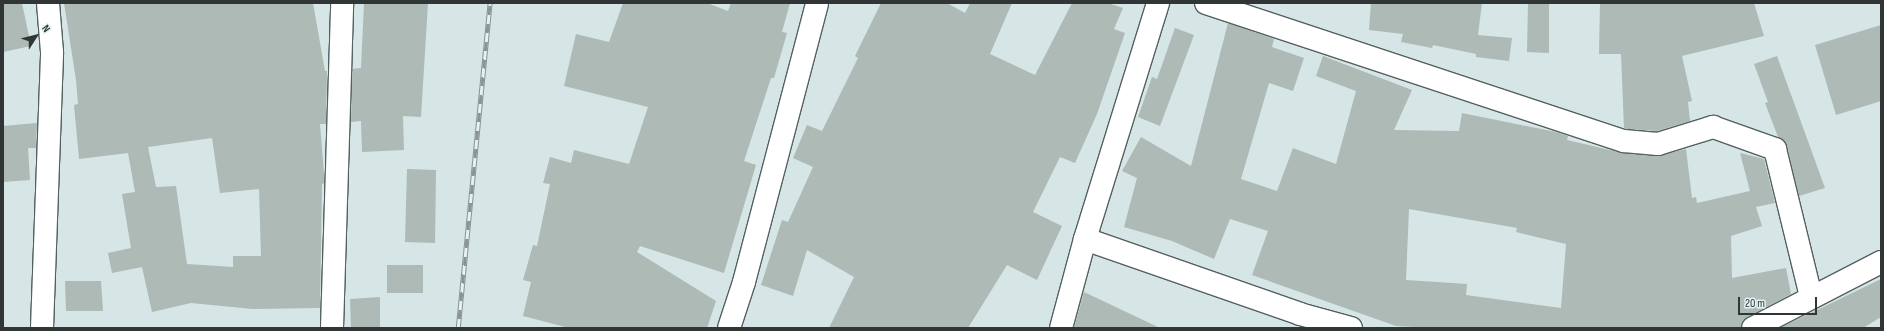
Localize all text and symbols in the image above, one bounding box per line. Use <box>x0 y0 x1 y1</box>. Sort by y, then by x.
north arrow <box>16 16 56 56</box>
text: N <box>39 22 53 35</box>
scale bar <box>1740 289 1819 315</box>
text: 20 m <box>1745 296 1765 311</box>

